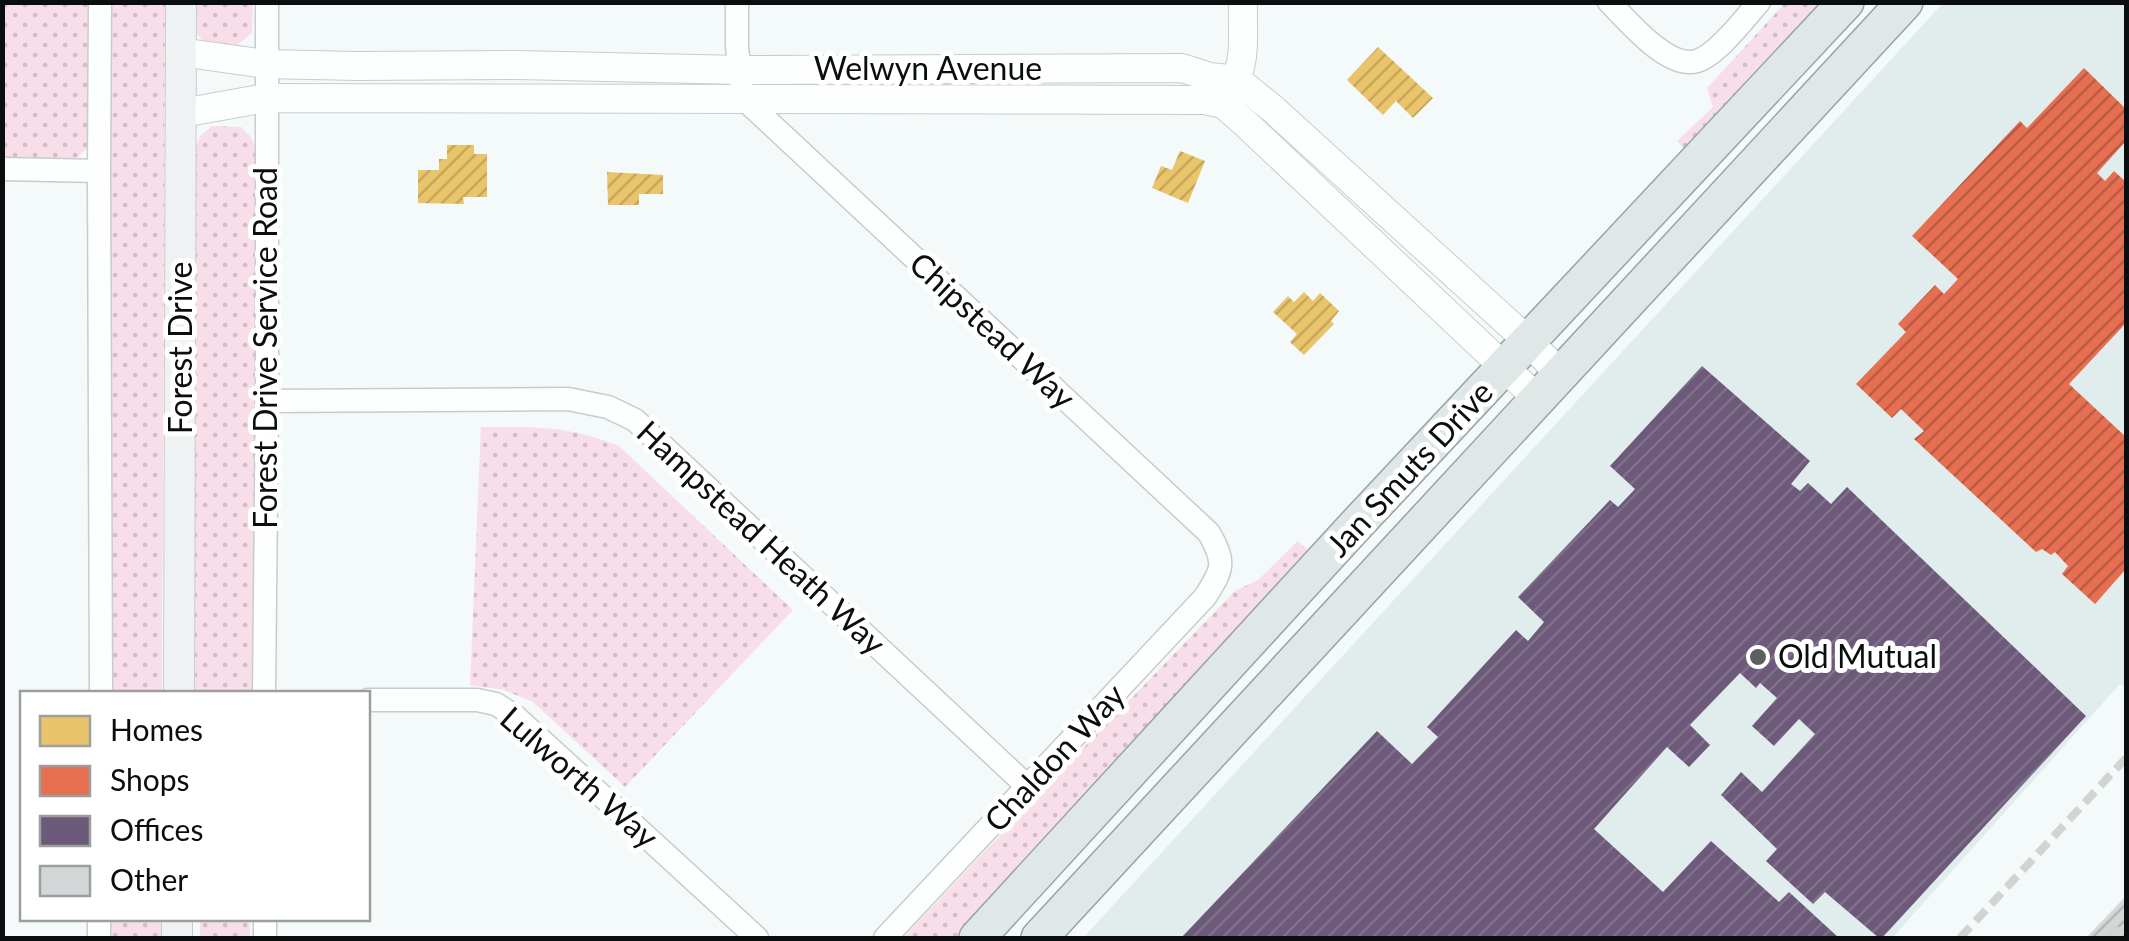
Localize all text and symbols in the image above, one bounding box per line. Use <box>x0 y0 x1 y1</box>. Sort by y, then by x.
street label: Welwyn Avenue <box>814 48 1042 87</box>
street label: Forest Drive Service Road <box>245 167 284 529</box>
street label: Chipstead Way <box>902 243 1084 417</box>
street label: Forest Drive <box>160 262 199 434</box>
street label: Jan Smuts Drive <box>1318 372 1500 564</box>
street label: Hampstead Heath Way <box>630 412 895 662</box>
place label: Old Mutual <box>1778 636 1937 675</box>
marker: Old Mutual <box>1747 646 1769 668</box>
street label: Chaldon Way <box>976 675 1133 839</box>
legend <box>20 691 370 921</box>
street label: Lulworth Way <box>493 698 667 856</box>
text: Homes <box>110 711 203 747</box>
text: Shops <box>110 761 190 797</box>
text: Offices <box>110 811 203 847</box>
text: Other <box>110 861 188 897</box>

